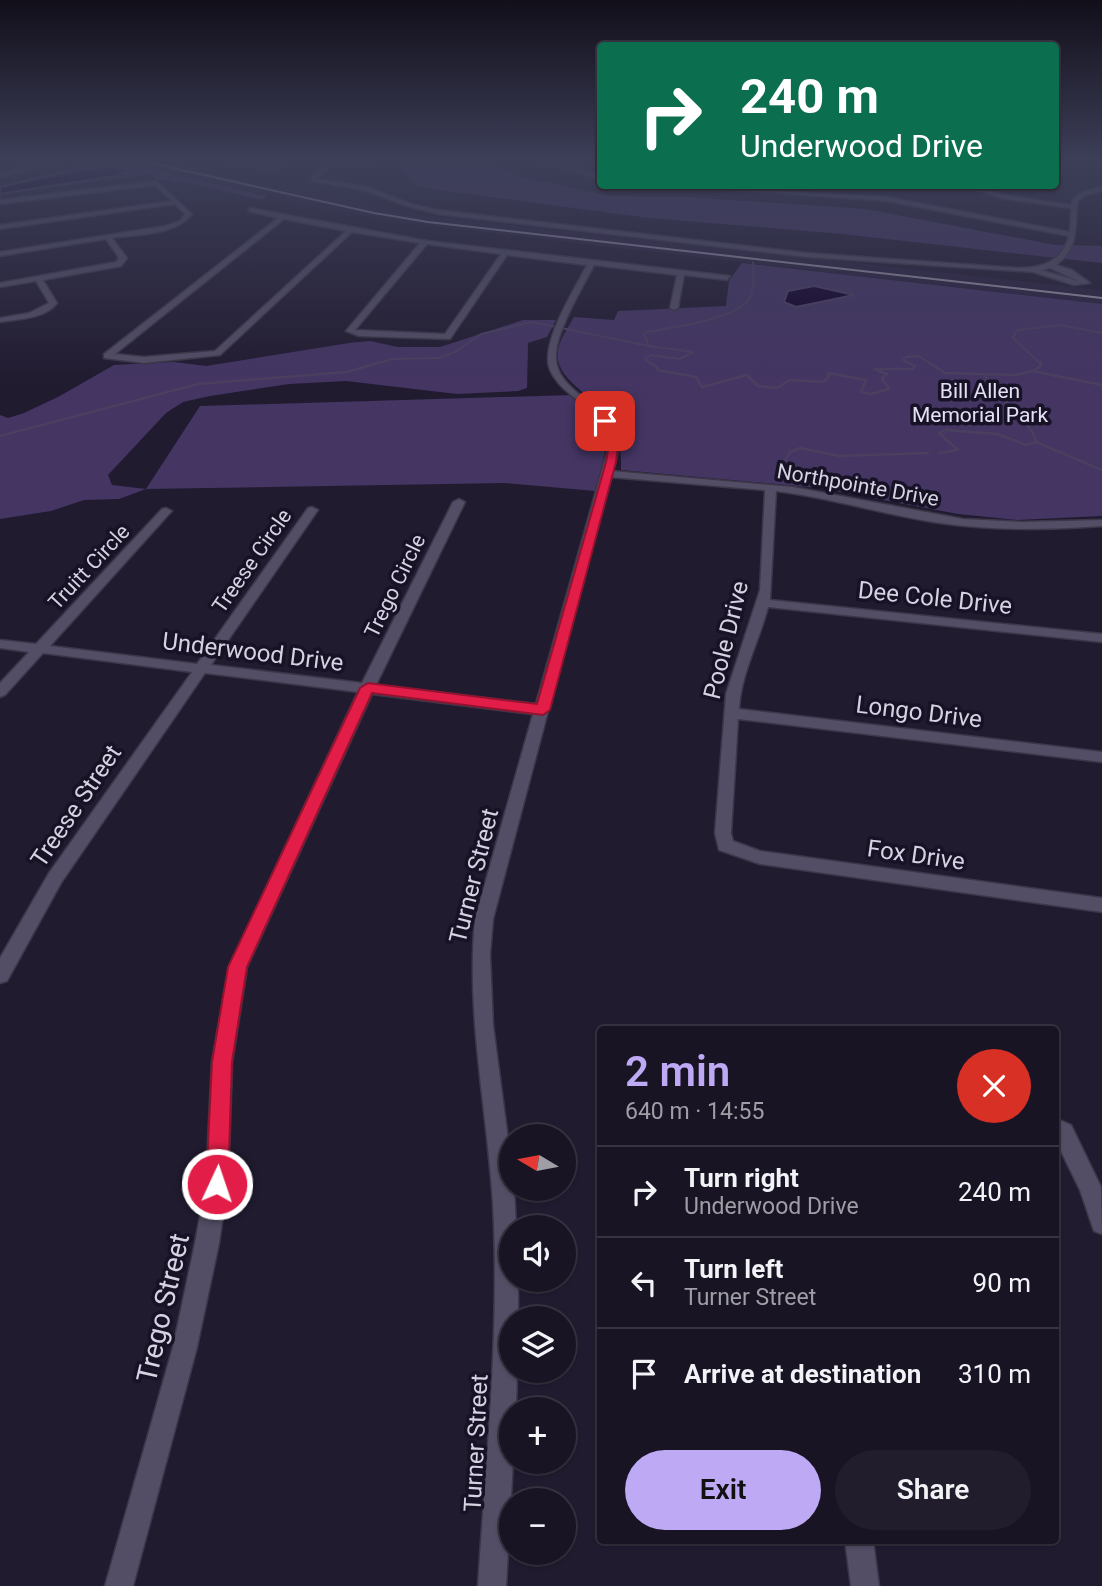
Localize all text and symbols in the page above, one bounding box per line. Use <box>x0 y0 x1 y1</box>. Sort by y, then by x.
text: 240 m <box>740 68 879 125</box>
icon: right <box>625 70 716 161</box>
text: Underwood Drive <box>740 127 983 165</box>
park label: Bill Allen Memorial Park <box>912 379 1048 427</box>
pin <box>575 391 635 451</box>
icon: arrive <box>586 402 624 440</box>
street label: Northpointe Drive <box>775 459 941 511</box>
street label: Treese Circle <box>207 505 297 617</box>
street label: Truitt Circle <box>44 520 134 614</box>
street label: Trego Circle <box>360 531 430 641</box>
street label: Dee Cole Drive <box>857 576 1013 620</box>
street label: Poole Drive <box>698 578 754 702</box>
street label: Underwood Drive <box>161 627 345 677</box>
street label: Longo Drive <box>854 690 984 734</box>
street label: Treese Street <box>25 740 127 872</box>
street label: Turner Street <box>444 806 504 946</box>
street label: Fox Drive <box>865 834 967 876</box>
text: 2 min <box>625 1047 730 1096</box>
button: close <box>957 1049 1031 1123</box>
text: 640 m · 14:55 <box>625 1098 764 1125</box>
north arrow <box>499 1124 576 1200</box>
map controls <box>499 1124 576 1565</box>
position arrow <box>180 1147 254 1221</box>
text: Turn right <box>684 1163 799 1193</box>
icon: right <box>625 1173 663 1211</box>
text: 240 m <box>958 1177 1031 1207</box>
text: Underwood Drive <box>684 1193 859 1220</box>
button: sound <box>499 1215 576 1292</box>
street label: Trego Street <box>130 1230 196 1386</box>
text: Turn left <box>684 1254 783 1284</box>
icon: left <box>625 1264 663 1302</box>
text: 90 m <box>973 1268 1031 1298</box>
text: Turner Street <box>684 1284 816 1311</box>
button: layers <box>499 1306 576 1383</box>
icon: arrive <box>625 1355 663 1393</box>
text: Arrive at destination <box>684 1359 921 1389</box>
text: 310 m <box>958 1359 1031 1389</box>
street label: Turner Street <box>458 1373 494 1513</box>
button: + <box>499 1397 576 1474</box>
button: Exit <box>625 1450 821 1530</box>
button: Share <box>835 1450 1031 1530</box>
button: − <box>499 1488 576 1565</box>

